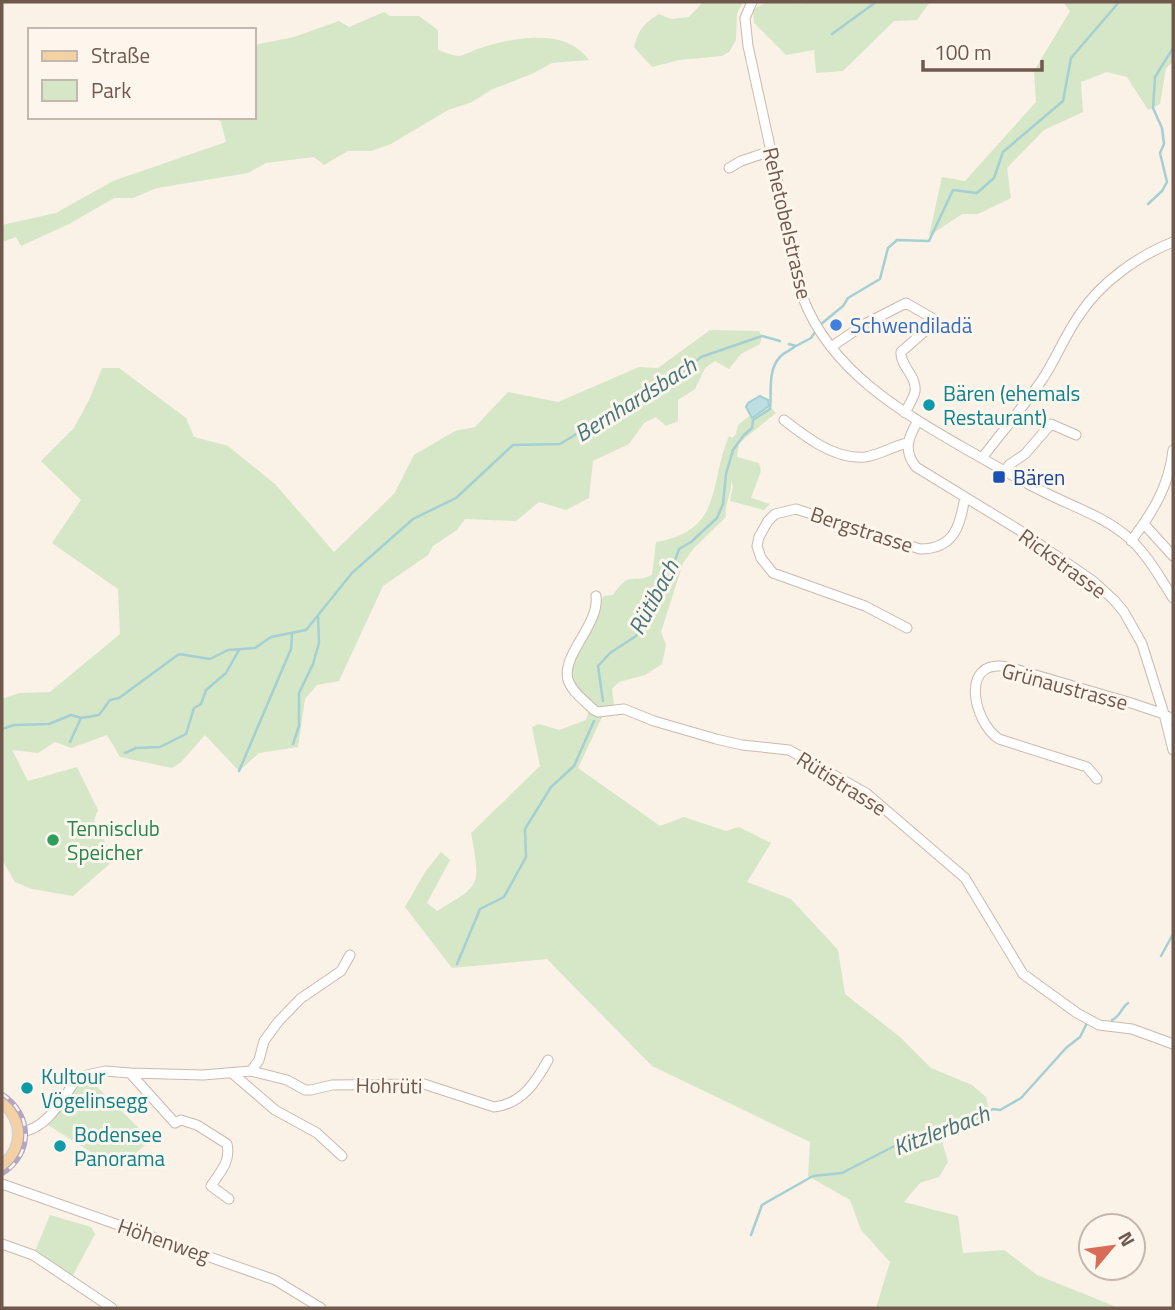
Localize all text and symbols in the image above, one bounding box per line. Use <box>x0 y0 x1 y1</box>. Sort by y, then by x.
legend <box>28 28 256 119</box>
scale bar <box>923 28 1042 72</box>
text: 100 m <box>934 36 991 68</box>
text: Straße <box>91 39 150 71</box>
text: Park <box>91 74 131 106</box>
street label: Rehetobelstrasse <box>755 144 821 302</box>
place label: Schwendiladä <box>850 309 973 341</box>
marker: Schwendiladä <box>828 317 844 333</box>
water label: Bernhardsbach <box>567 347 703 450</box>
place label: Bären (ehemals Restaurant) <box>943 377 1080 433</box>
marker: Bären (ehemals Restaurant) <box>921 397 937 413</box>
place label: Bären <box>1013 461 1065 493</box>
marker: Bären <box>991 469 1007 485</box>
street label: Bergstrasse <box>806 497 918 561</box>
street label: Rickstrasse <box>1012 520 1114 606</box>
water label: Rütibach <box>619 553 688 641</box>
street label: Grünaustrasse <box>998 654 1132 718</box>
street label: Rütistrasse <box>791 743 893 823</box>
place label: Tennisclub Speicher <box>67 812 160 868</box>
marker: Tennisclub Speicher <box>45 832 61 848</box>
place label: Kultour Vögelinsegg <box>41 1060 148 1116</box>
street label: Hohrüti <box>355 1068 423 1102</box>
marker: Kultour Vögelinsegg <box>19 1080 35 1096</box>
water label: Kitzlerbach <box>888 1096 995 1164</box>
place label: Bodensee Panorama <box>74 1118 166 1174</box>
marker: Bodensee Panorama <box>52 1138 68 1154</box>
street label: Höhenweg <box>114 1209 215 1271</box>
north arrow <box>1077 1212 1147 1282</box>
text: N <box>1111 1226 1143 1251</box>

